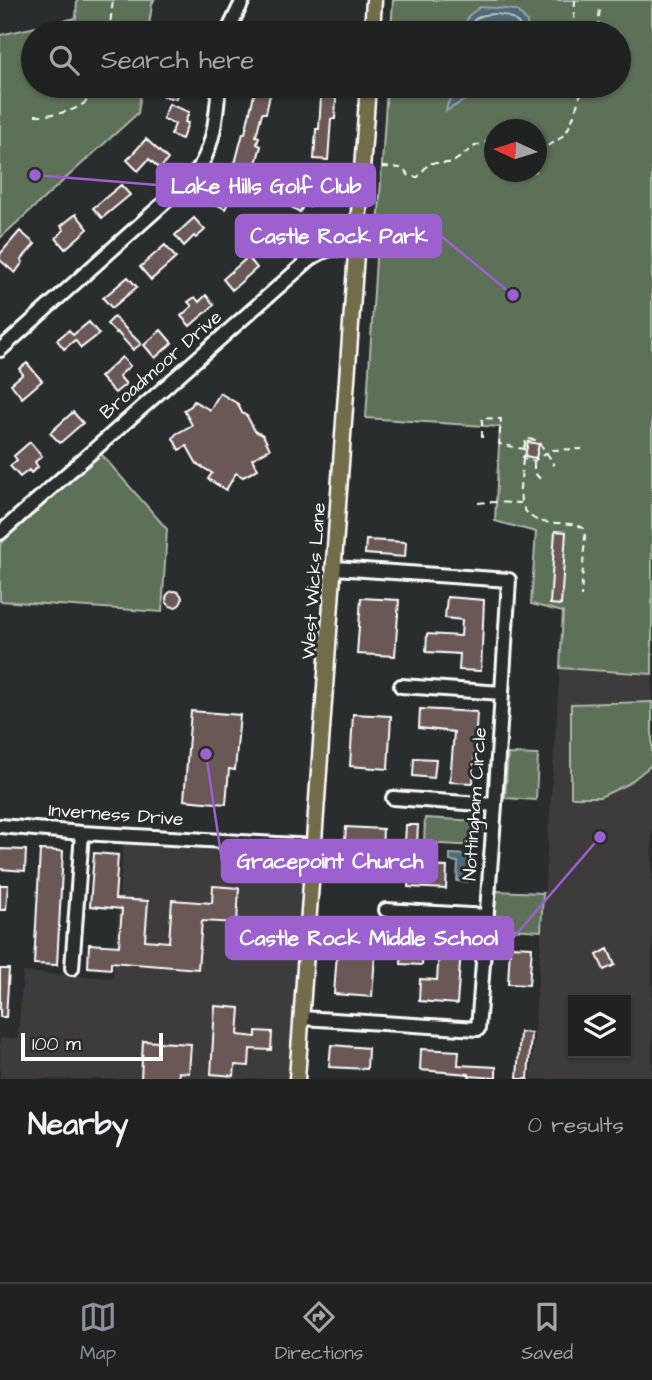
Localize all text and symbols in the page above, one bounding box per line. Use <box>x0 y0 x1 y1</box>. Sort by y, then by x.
search box <box>21 21 631 98</box>
icon: search <box>45 41 83 79</box>
text: Search here <box>101 42 254 78</box>
north arrow <box>484 119 547 182</box>
callout: Lake Hills Golf Club <box>157 164 375 206</box>
text: Lake Hills Golf Club <box>171 172 361 201</box>
callout: Castle Rock Park <box>236 215 441 257</box>
text: Castle Rock Park <box>250 222 428 251</box>
street label: Broadmoor Drive <box>94 304 228 426</box>
street label: West Wicks Lane <box>295 502 333 660</box>
street label: Nottingham Circle <box>456 726 495 882</box>
street label: Inverness Drive <box>48 797 184 833</box>
callout: Gracepoint Church <box>222 840 437 882</box>
text: Gracepoint Church <box>237 847 424 877</box>
callout: Castle Rock Middle School <box>226 917 513 959</box>
text: Castle Rock Middle School <box>240 924 499 953</box>
map controls <box>568 995 631 1058</box>
button: layers <box>568 995 631 1058</box>
scale bar <box>21 1030 163 1062</box>
text: 100 m <box>32 1031 81 1058</box>
text: Nearby <box>28 1104 128 1146</box>
text: 0 results <box>527 1109 624 1141</box>
tab: Map <box>79 1298 117 1367</box>
tab: Directions <box>275 1298 363 1367</box>
tab: Saved <box>521 1298 573 1367</box>

